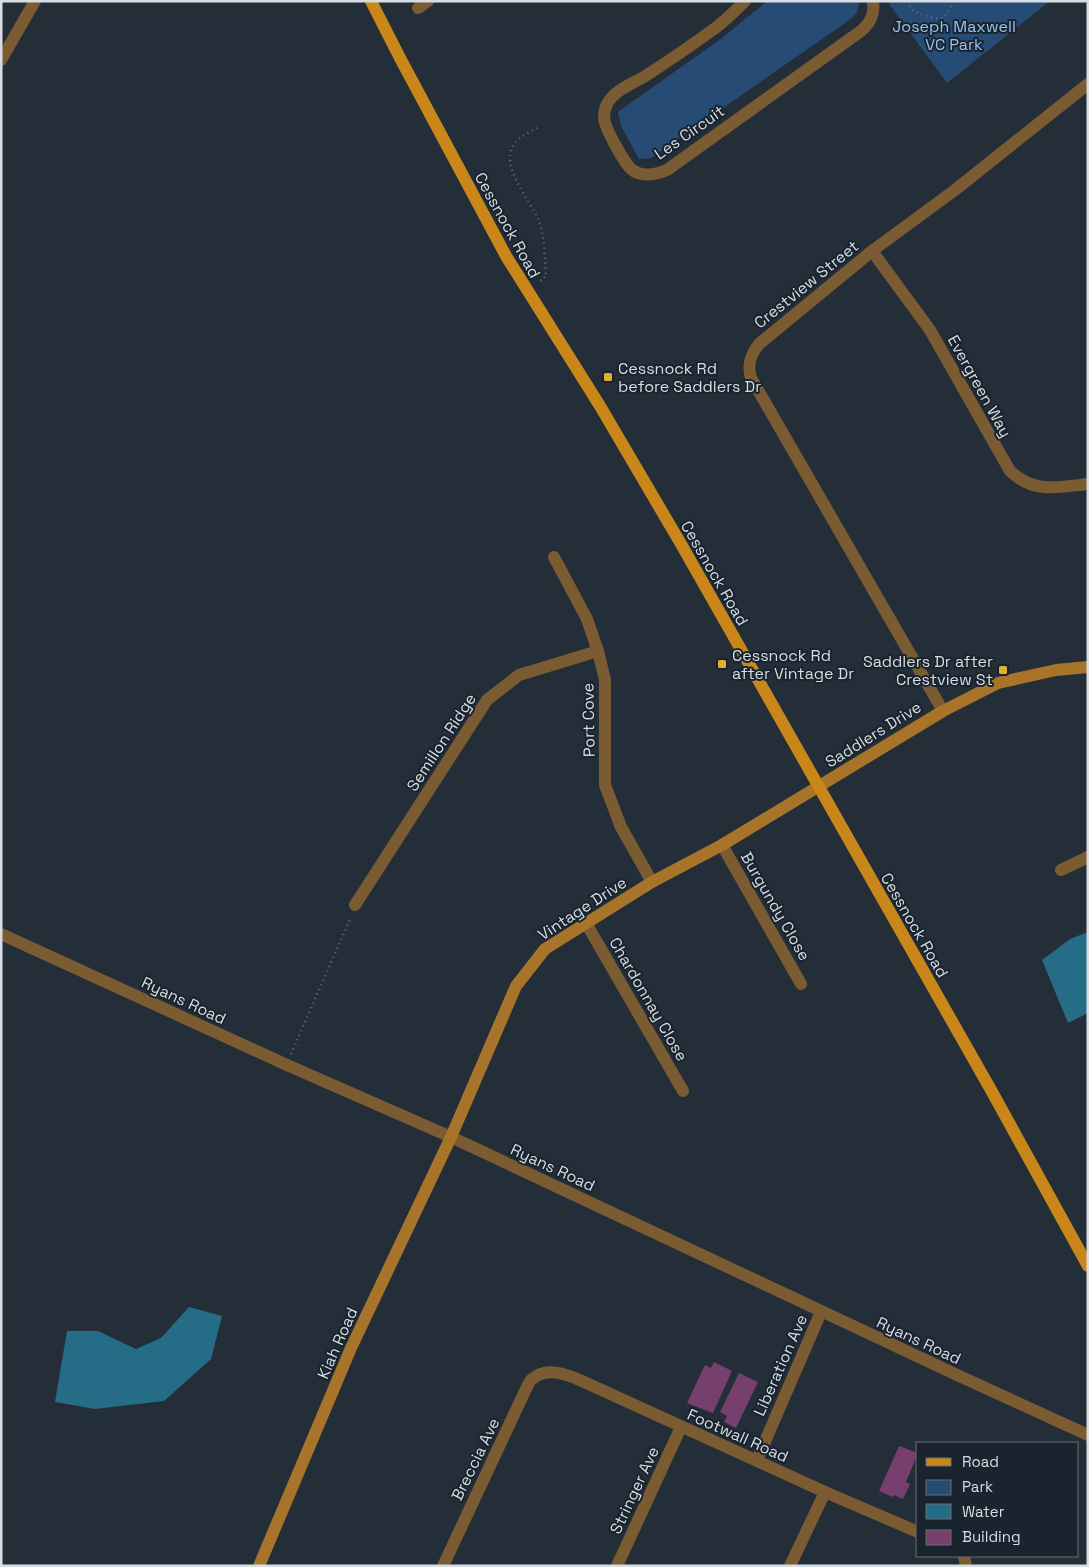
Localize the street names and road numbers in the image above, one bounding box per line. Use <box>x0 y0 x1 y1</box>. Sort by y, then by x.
street label: Les Circuit <box>650 100 729 164</box>
street label: Cessnock Road <box>470 169 545 282</box>
street label: Crestview Street <box>750 236 863 333</box>
street label: Evergreen Way <box>943 331 1016 441</box>
street label: Cessnock Road <box>676 517 753 630</box>
street label: Port Cove <box>577 683 600 757</box>
street label: Semillon Ridge <box>402 689 481 795</box>
street label: Saddlers Drive <box>821 696 925 772</box>
street label: Burgundy Close <box>736 848 815 964</box>
street label: Cessnock Road <box>876 869 953 982</box>
street label: Vintage Drive <box>534 872 631 945</box>
street label: Chardonnay Close <box>605 933 693 1065</box>
street label: Ryans Road <box>138 972 229 1029</box>
street label: Ryans Road <box>507 1139 598 1196</box>
street label: Kiah Road <box>312 1304 363 1382</box>
street label: Liberation Ave <box>749 1311 812 1419</box>
street label: Ryans Road <box>873 1312 964 1369</box>
street label: Footwall Road <box>684 1404 792 1467</box>
street label: Breccia Ave <box>446 1414 505 1504</box>
street label: Stringer Ave <box>605 1443 664 1537</box>

